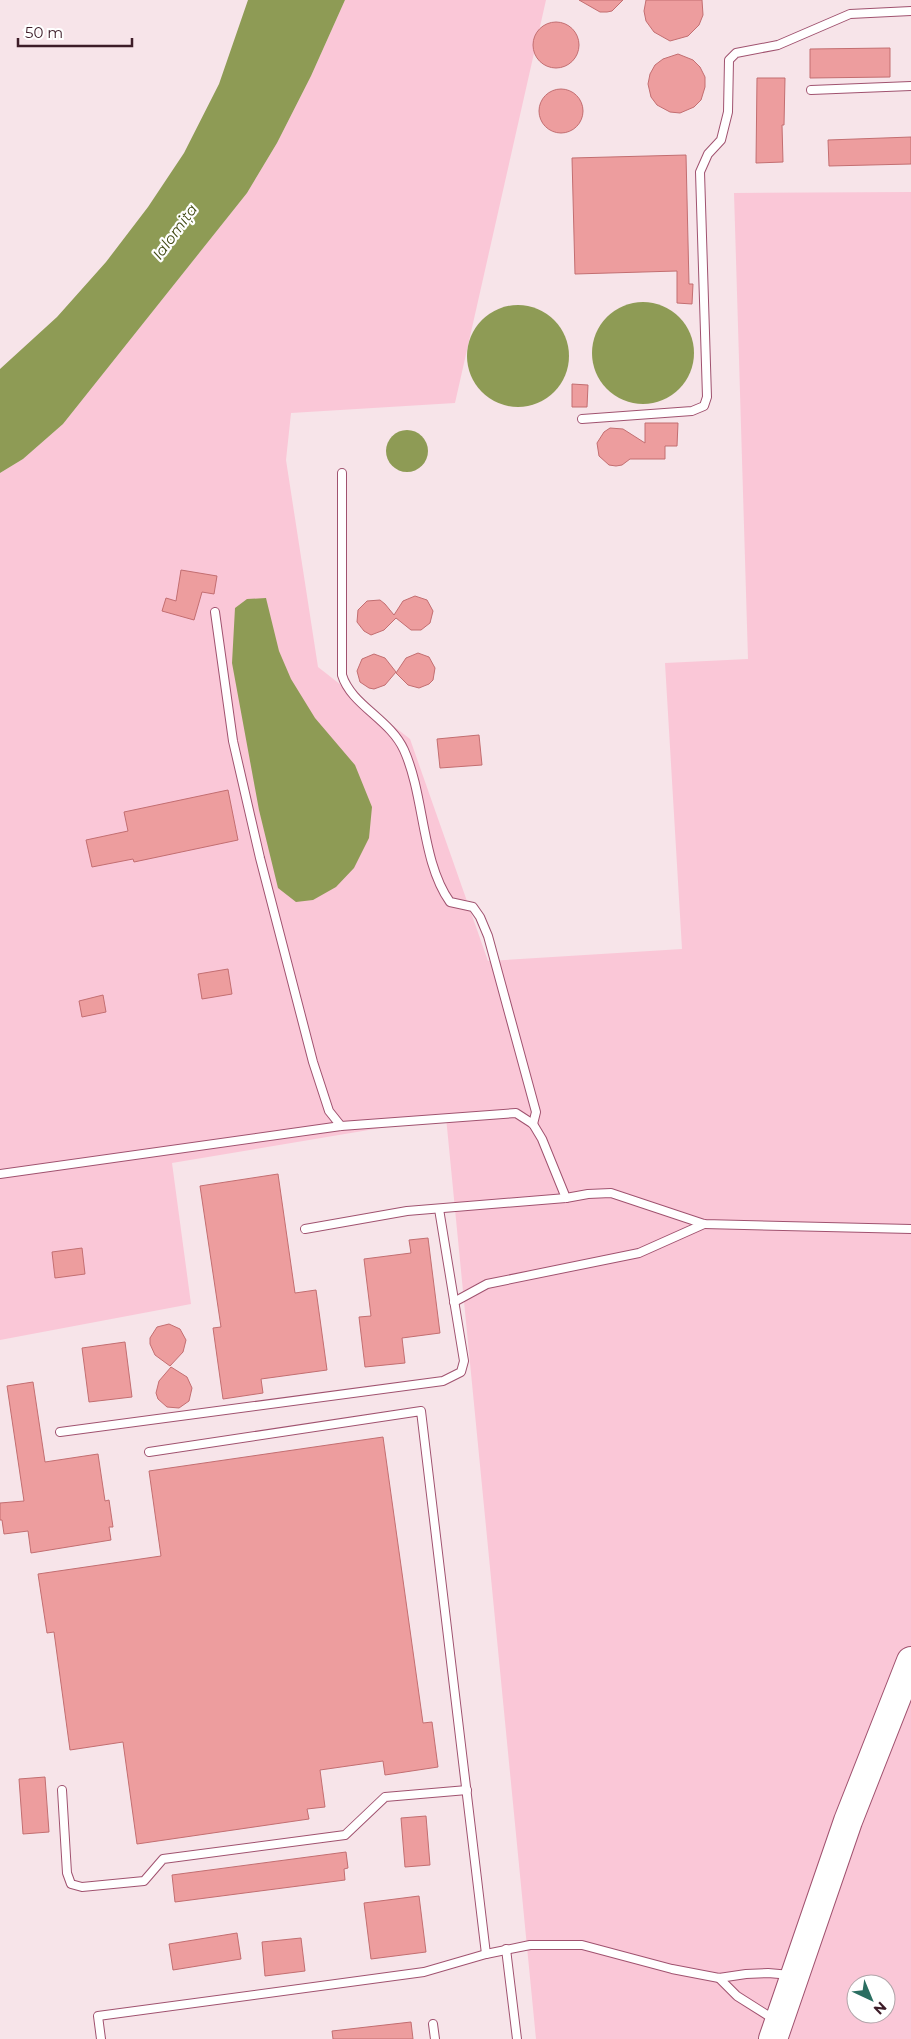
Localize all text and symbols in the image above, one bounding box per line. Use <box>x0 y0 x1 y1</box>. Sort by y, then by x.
scale bar <box>18 15 131 47</box>
text: 50 m <box>25 23 63 42</box>
water label: Ialomița <box>148 200 201 263</box>
north arrow <box>846 1974 896 2024</box>
text: N <box>870 1998 890 2019</box>

